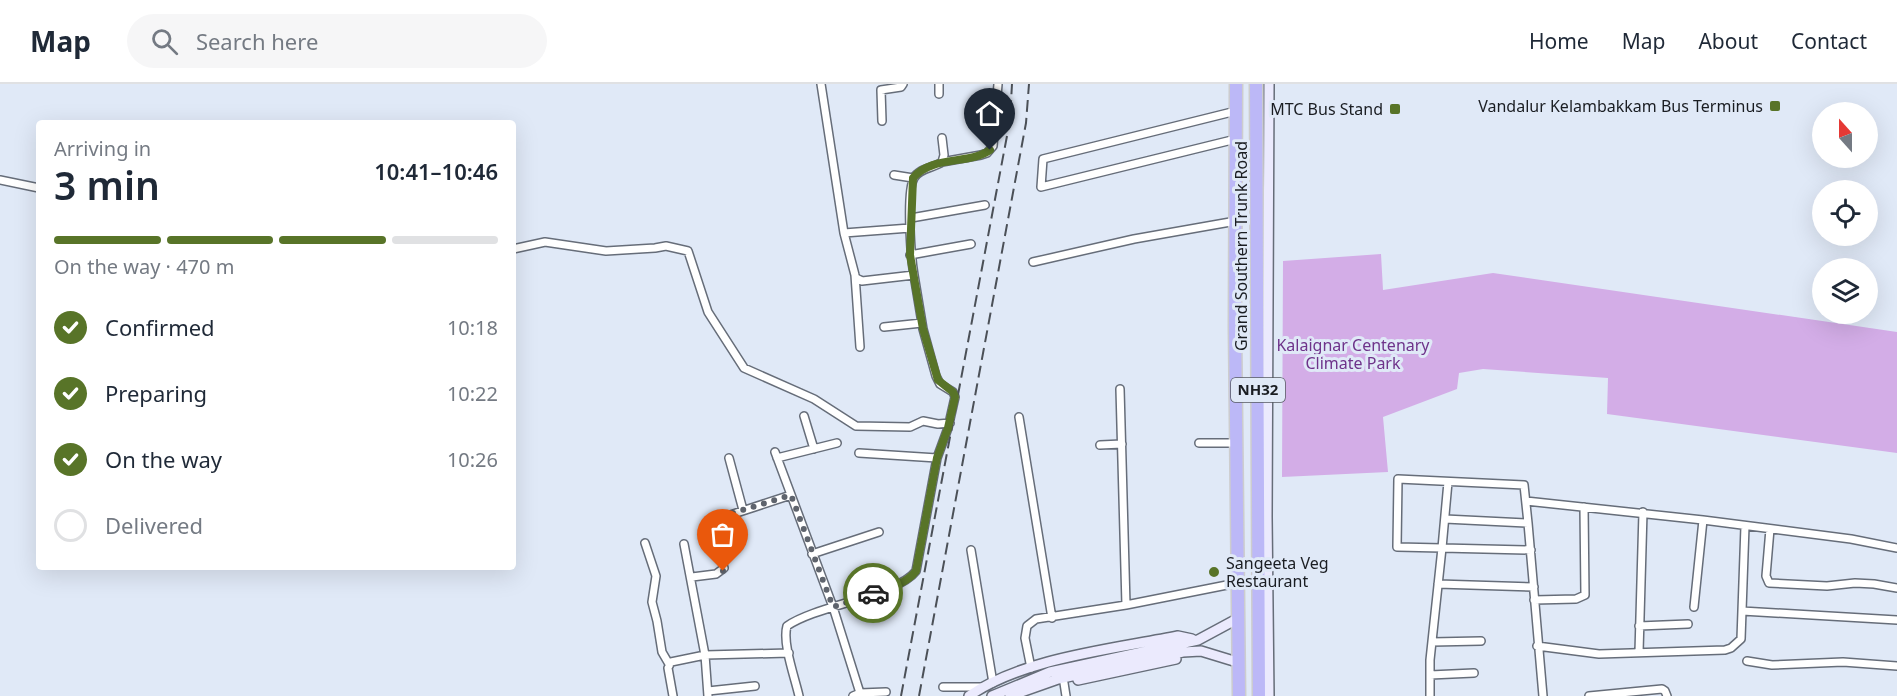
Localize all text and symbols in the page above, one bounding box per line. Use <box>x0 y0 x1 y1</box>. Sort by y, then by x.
search box <box>127 14 547 68</box>
text: Map <box>30 22 91 60</box>
icon: search <box>148 25 181 58</box>
text: Search here <box>196 26 318 56</box>
text: Home <box>1529 27 1589 55</box>
text: Map <box>1622 27 1665 55</box>
text: About <box>1698 27 1758 55</box>
text: Contact <box>1791 27 1867 55</box>
pin <box>964 88 1015 150</box>
place label: Vandalur Kelambakkam Bus Terminus <box>1478 95 1763 117</box>
icon: home <box>973 97 1006 130</box>
place label: MTC Bus Stand <box>1270 98 1383 120</box>
marker: Vandalur Kelambakkam Bus Terminus <box>1768 99 1782 113</box>
marker: MTC Bus Stand <box>1388 102 1402 116</box>
north arrow <box>1812 102 1878 168</box>
map controls <box>1812 102 1878 324</box>
text: Arriving in <box>54 135 151 162</box>
street label: Grand Southern Trunk Road <box>1230 141 1252 351</box>
text: 10:41–10:46 <box>374 156 498 186</box>
text: 3 min <box>54 158 160 211</box>
button: locate <box>1812 180 1878 246</box>
text: On the way · 470 m <box>54 253 234 280</box>
button: layers <box>1812 258 1878 324</box>
icon: check <box>54 311 87 344</box>
text: Confirmed <box>105 312 215 342</box>
text: 10:18 <box>447 314 498 341</box>
park label: Kalaignar Centenary Climate Park <box>1276 334 1430 374</box>
icon: check <box>54 377 87 410</box>
text: Preparing <box>105 378 207 408</box>
road number: NH32 <box>1231 378 1285 402</box>
text: 10:22 <box>447 380 498 407</box>
icon: check <box>54 443 87 476</box>
text: On the way <box>105 444 222 474</box>
text: 10:26 <box>447 446 498 473</box>
pin <box>697 509 748 571</box>
text: Delivered <box>105 510 203 540</box>
icon: bag <box>706 518 739 551</box>
place label: Sangeeta Veg Restaurant <box>1226 552 1329 592</box>
courier <box>843 563 903 623</box>
marker: Sangeeta Veg Restaurant <box>1207 565 1221 579</box>
icon: car <box>857 577 890 610</box>

